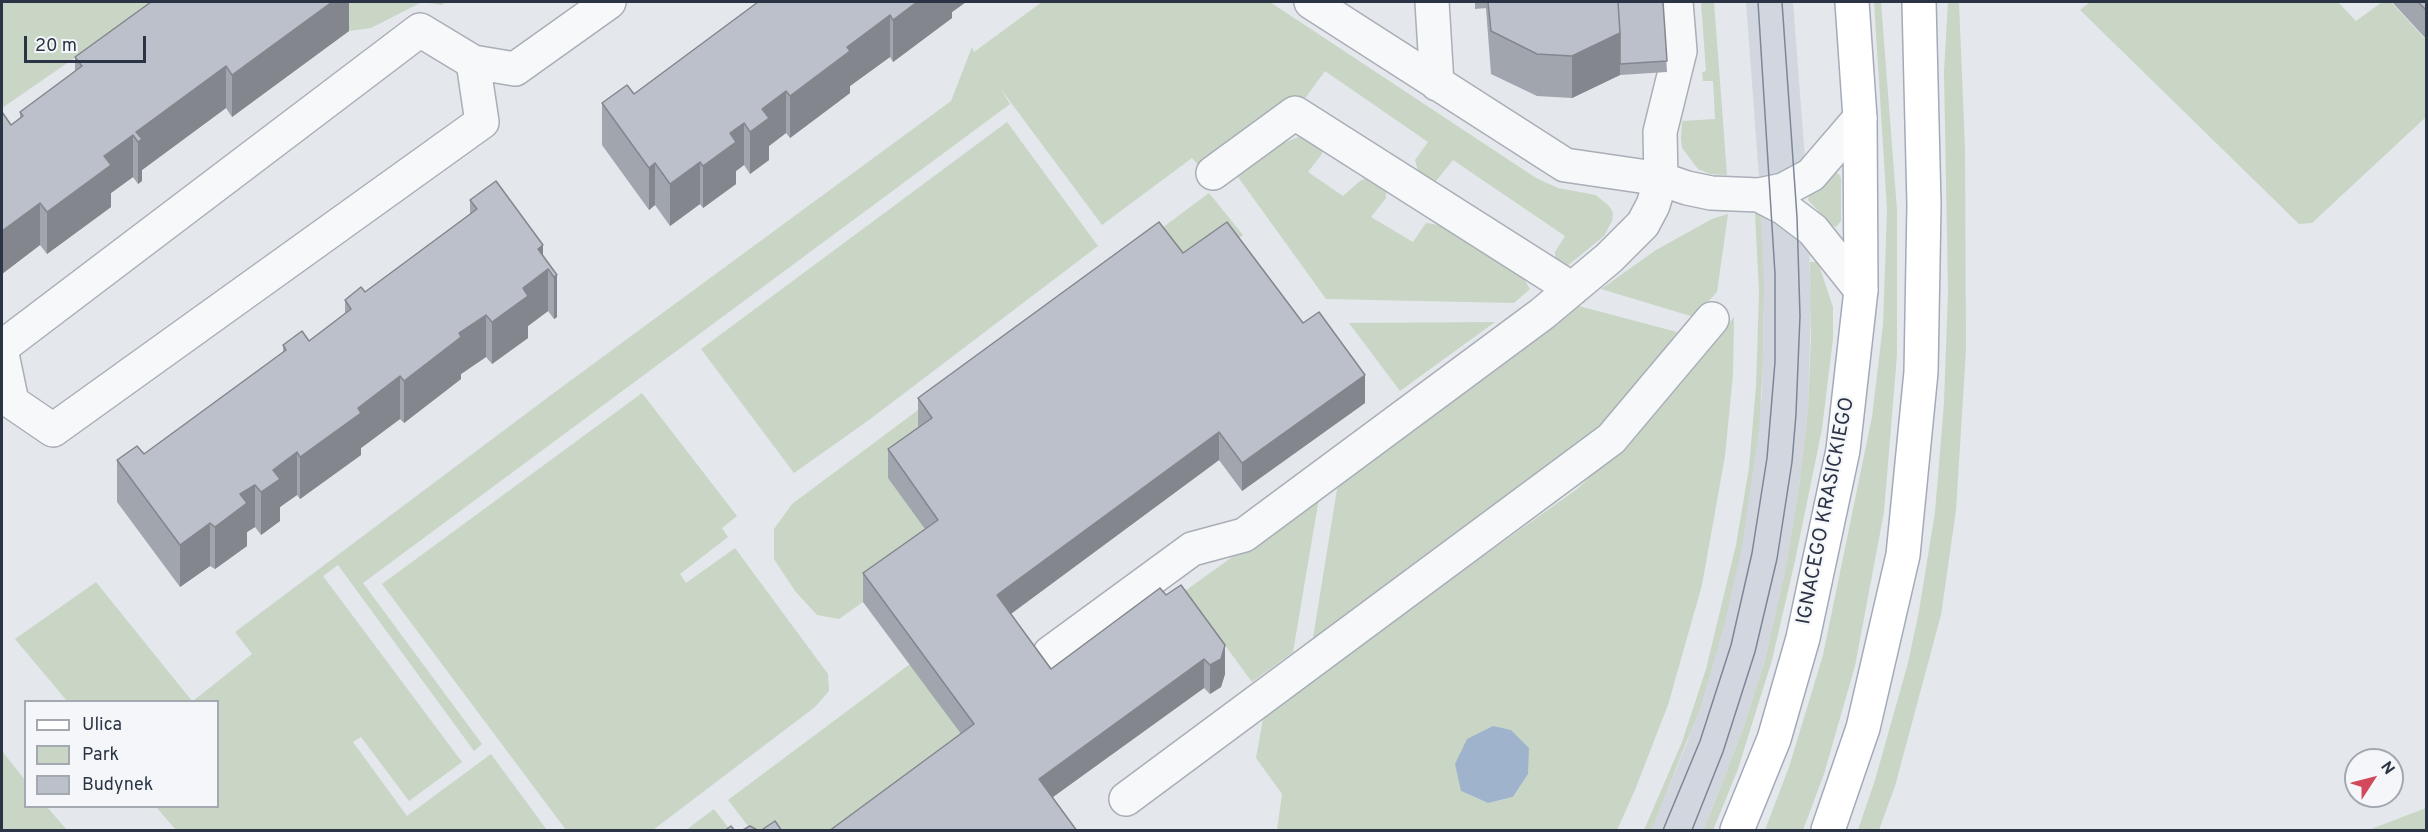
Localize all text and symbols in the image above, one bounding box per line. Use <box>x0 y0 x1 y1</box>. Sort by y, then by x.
scale bar <box>27 24 148 62</box>
text: 20 m <box>35 35 77 58</box>
street label: IGNACEGO KRASICKIEGO <box>1793 395 1861 627</box>
legend <box>24 700 219 808</box>
text: Ulica <box>82 714 122 737</box>
text: Park <box>82 744 119 767</box>
north arrow <box>2344 748 2404 808</box>
text: N <box>2375 758 2398 779</box>
text: Budynek <box>82 774 153 797</box>

